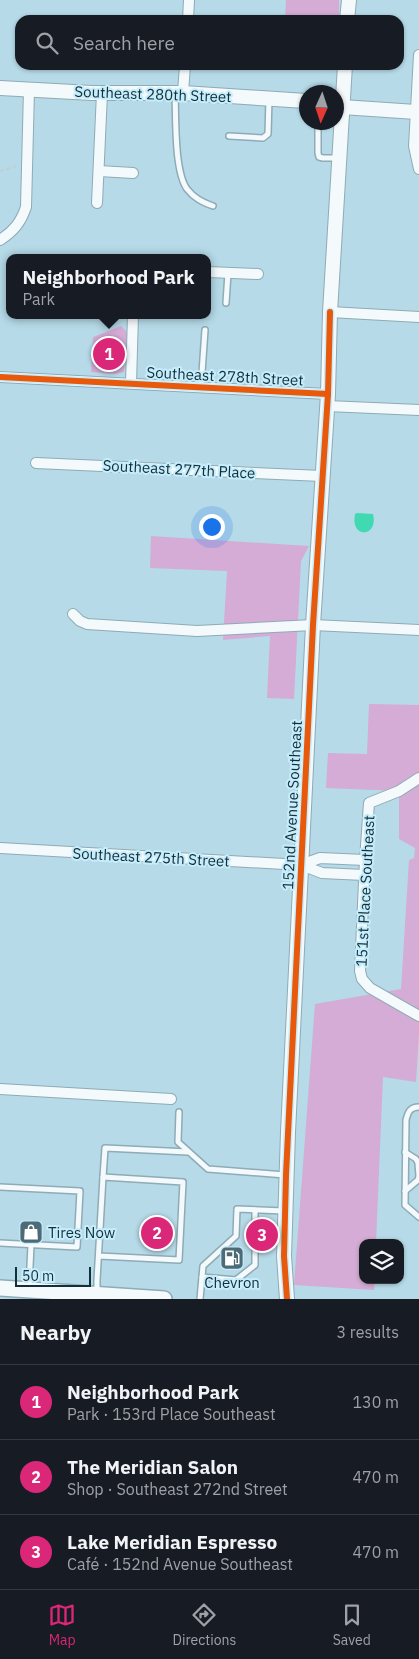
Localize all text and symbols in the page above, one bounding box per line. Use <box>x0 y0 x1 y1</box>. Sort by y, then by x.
search box <box>15 15 404 70</box>
icon: search <box>33 29 61 57</box>
text: Search here <box>73 31 175 55</box>
street label: Southeast 280th Street <box>74 82 232 106</box>
north arrow <box>299 85 344 130</box>
popup <box>6 254 211 319</box>
text: Neighborhood Park <box>22 265 195 289</box>
text: Park <box>22 289 55 309</box>
pin: 1 <box>93 335 125 373</box>
street label: Southeast 278th Street <box>146 362 304 390</box>
street label: Southeast 277th Place <box>102 456 256 482</box>
your location <box>199 514 225 540</box>
street label: 152nd Avenue Southeast <box>278 720 306 890</box>
street label: 151st Place Southeast <box>352 815 378 967</box>
street label: Southeast 275th Street <box>72 843 230 871</box>
pin: 2 <box>141 1214 173 1252</box>
pin: 3 <box>246 1216 278 1254</box>
shop icon: Tires Now <box>18 1219 44 1245</box>
place label: Tires Now <box>48 1223 116 1242</box>
map controls <box>359 1239 404 1284</box>
button: layers <box>359 1239 404 1284</box>
fuel station icon: Chevron <box>219 1245 245 1271</box>
scale bar <box>15 1264 91 1287</box>
text: 50 m <box>22 1267 54 1285</box>
place label: Chevron <box>204 1273 260 1292</box>
text: Nearby <box>20 1318 91 1346</box>
text: 3 results <box>336 1322 399 1342</box>
text: Neighborhood Park <box>67 1380 239 1404</box>
text: 1 <box>31 1392 41 1412</box>
text: 130 m <box>352 1392 399 1412</box>
text: Park · 153rd Place Southeast <box>67 1404 276 1424</box>
text: The Meridian Salon <box>67 1455 238 1479</box>
text: 2 <box>31 1467 41 1487</box>
text: 470 m <box>352 1467 399 1487</box>
text: Shop · Southeast 272nd Street <box>67 1479 288 1499</box>
text: Lake Meridian Espresso <box>67 1530 277 1554</box>
text: 3 <box>31 1542 41 1562</box>
text: 470 m <box>352 1542 399 1562</box>
text: Café · 152nd Avenue Southeast <box>67 1554 293 1574</box>
tab: Map <box>48 1601 76 1649</box>
tab: Directions <box>173 1601 236 1649</box>
tab: Saved <box>333 1601 371 1649</box>

